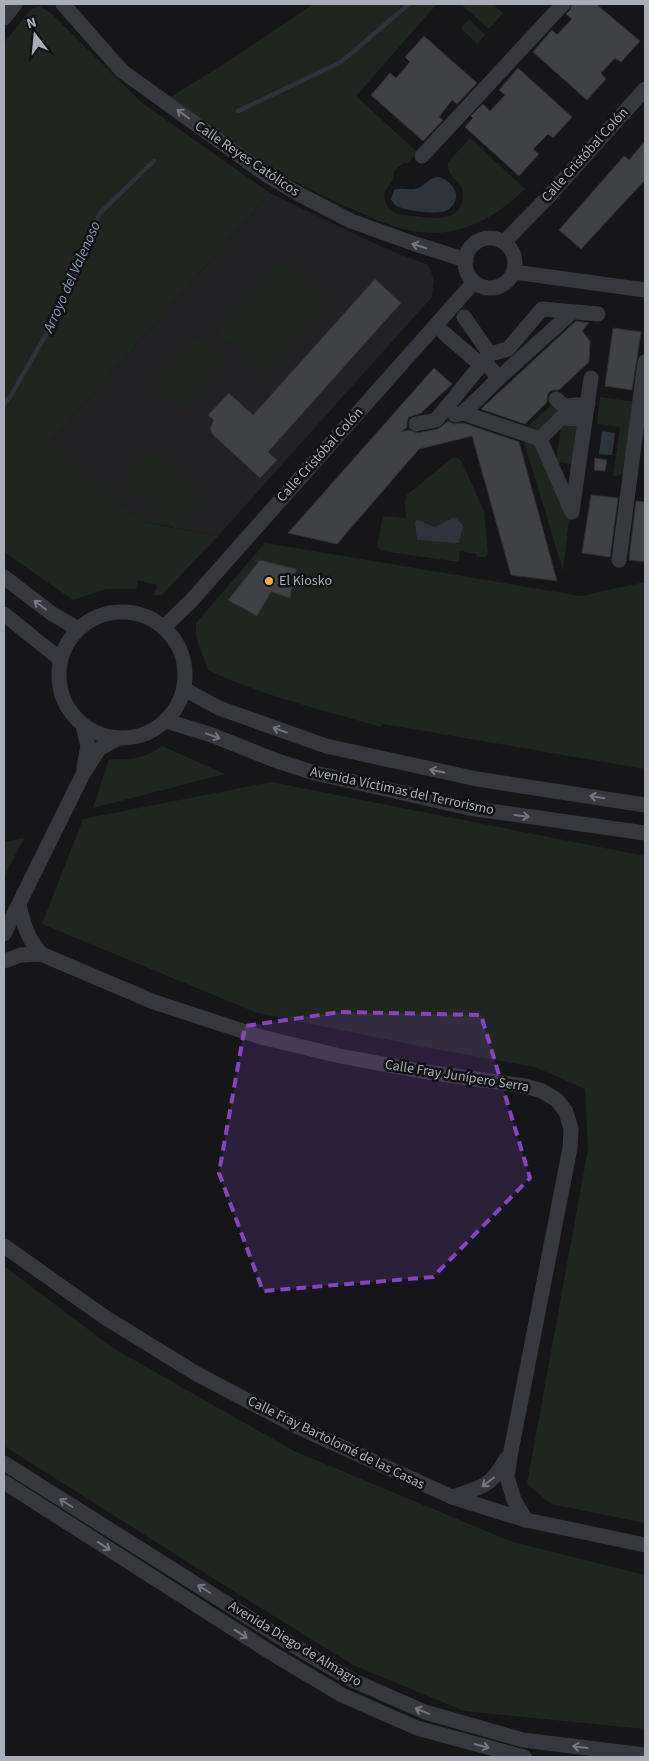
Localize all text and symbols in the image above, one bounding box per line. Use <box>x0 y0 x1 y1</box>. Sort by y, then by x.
north arrow <box>10 10 60 60</box>
text: N <box>24 13 39 34</box>
street label: Calle Cristóbal Colón <box>537 103 633 207</box>
one-way arrow <box>176 109 190 119</box>
street label: Calle Reyes Católicos <box>191 116 303 202</box>
water label: Arroyo del Valenoso <box>38 218 106 337</box>
one-way arrow <box>412 240 428 250</box>
street label: Calle Cristóbal Colón <box>272 403 368 507</box>
place label: El Kiosko <box>279 571 332 591</box>
marker: El Kiosko <box>263 575 275 587</box>
one-way arrow <box>34 599 47 610</box>
one-way arrow <box>273 725 288 734</box>
one-way arrow <box>205 732 220 741</box>
street label: Avenida Víctimas del Terrorismo <box>308 762 496 820</box>
one-way arrow <box>429 765 445 775</box>
one-way arrow <box>589 792 605 802</box>
one-way arrow <box>513 811 529 821</box>
street label: Calle Fray Junípero Serra <box>384 1055 530 1097</box>
street label: Calle Fray Bartolomé de las Casas <box>244 1391 428 1495</box>
one-way arrow <box>481 1477 495 1487</box>
one-way arrow <box>60 1497 74 1507</box>
one-way arrow <box>96 1541 110 1551</box>
one-way arrow <box>197 1584 211 1594</box>
street label: Avenida Diego de Almagro <box>224 1596 366 1692</box>
one-way arrow <box>233 1629 247 1639</box>
one-way arrow <box>415 1705 430 1715</box>
one-way arrow <box>473 1742 489 1752</box>
one-way arrow <box>572 1742 588 1752</box>

